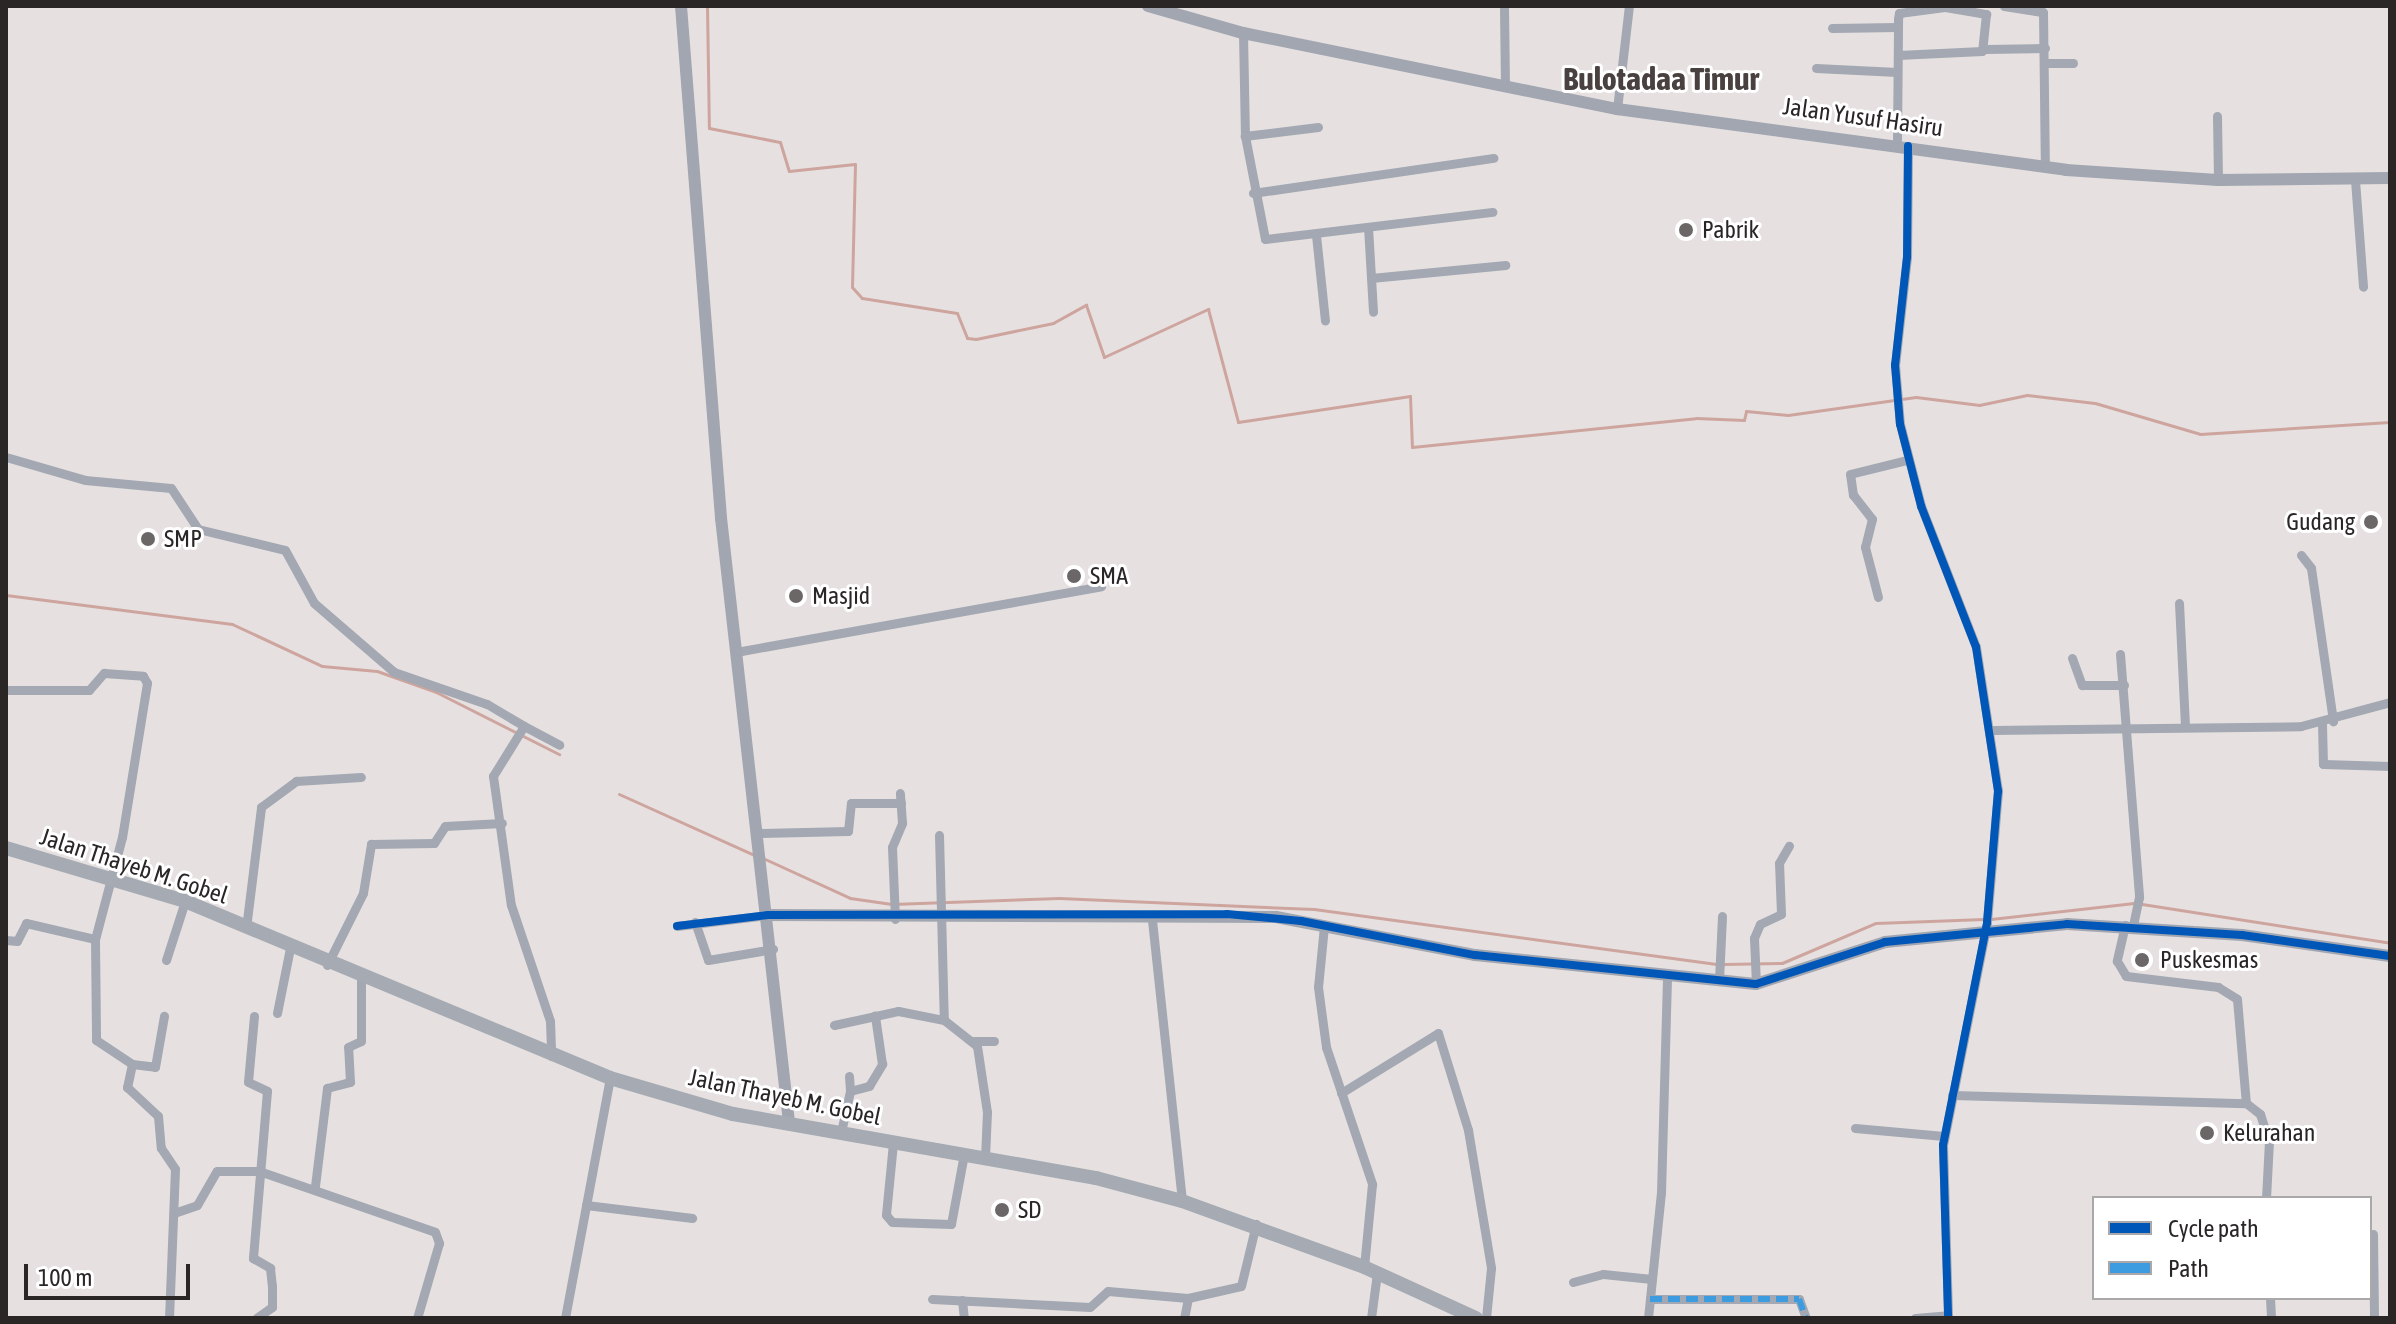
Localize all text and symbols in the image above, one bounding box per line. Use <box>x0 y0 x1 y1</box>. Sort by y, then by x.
district label: Bulotadaa Timur <box>1563 60 1759 98</box>
street label: Jalan Yusuf Hasiru <box>1781 92 1945 142</box>
place label: Pabrik <box>1702 216 1759 244</box>
marker: Pabrik <box>1677 221 1695 239</box>
place label: Gudang <box>2286 508 2355 536</box>
marker: Gudang <box>2362 513 2380 531</box>
place label: SMP <box>164 525 202 553</box>
marker: SMP <box>139 530 157 548</box>
place label: SMA <box>1090 562 1128 590</box>
marker: SMA <box>1065 567 1083 585</box>
place label: Masjid <box>812 582 870 610</box>
marker: Masjid <box>787 587 805 605</box>
street label: Jalan Thayeb M. Gobel <box>37 822 231 910</box>
place label: Puskesmas <box>2160 946 2258 974</box>
marker: Puskesmas <box>2131 949 2153 971</box>
street label: Jalan Thayeb M. Gobel <box>686 1063 884 1131</box>
place label: Kelurahan <box>2223 1119 2315 1147</box>
marker: Kelurahan <box>2198 1124 2216 1142</box>
place label: SD <box>1018 1196 1042 1224</box>
legend <box>2092 1196 2372 1300</box>
marker: SD <box>993 1201 1011 1219</box>
text: Cycle path <box>2168 1215 2259 1242</box>
scale bar <box>28 1248 194 1298</box>
text: Path <box>2168 1255 2209 1282</box>
text: 100 m <box>38 1264 92 1291</box>

